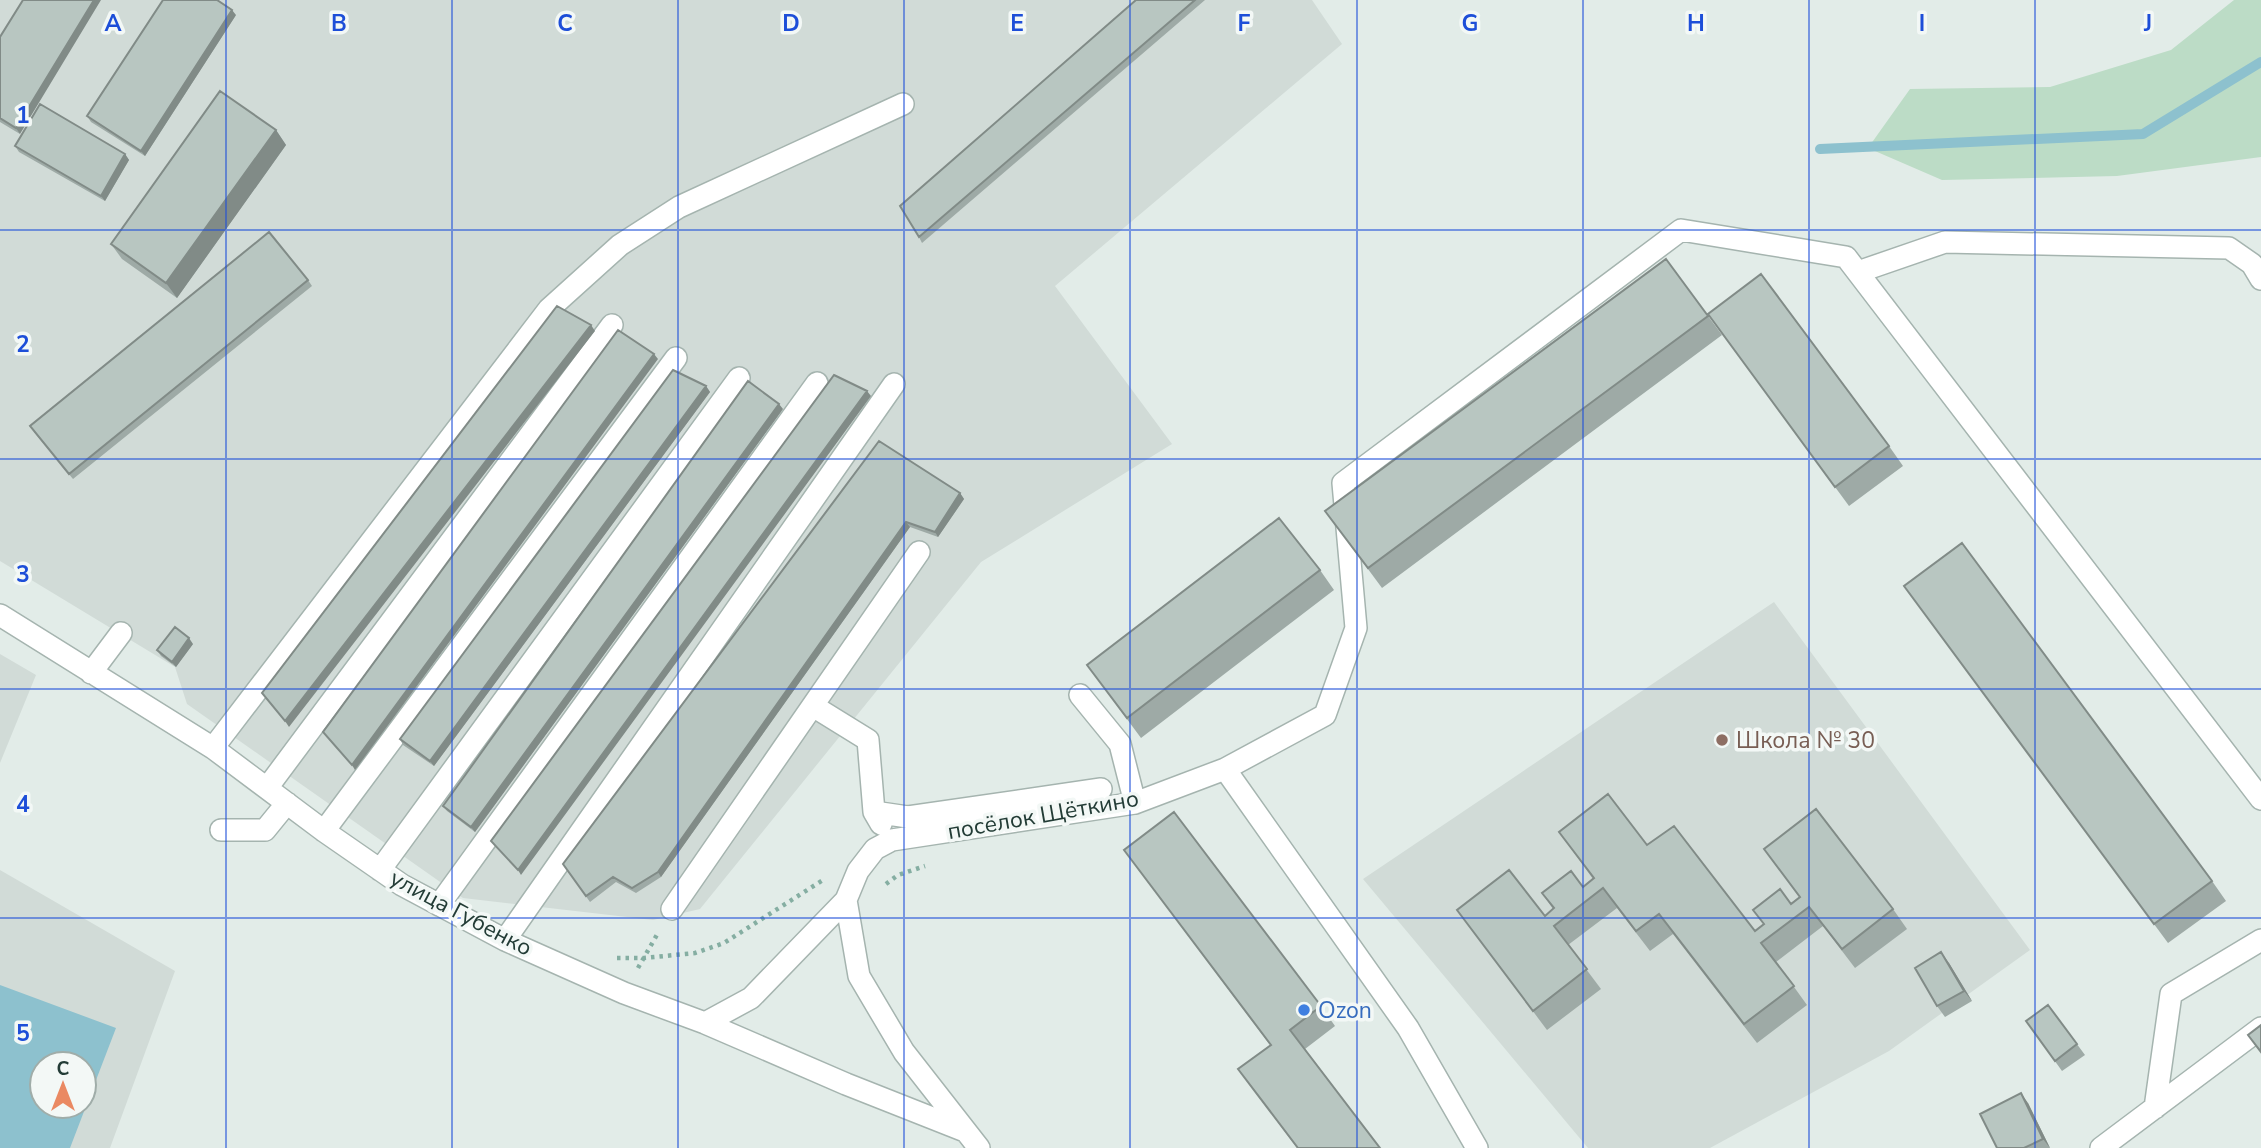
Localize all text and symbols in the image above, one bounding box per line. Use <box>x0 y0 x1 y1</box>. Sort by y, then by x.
text: A <box>104 8 122 39</box>
text: B <box>331 8 347 39</box>
text: C <box>557 8 573 39</box>
text: D <box>782 8 800 39</box>
text: E <box>1010 8 1024 39</box>
text: F <box>1238 8 1251 39</box>
text: G <box>1462 8 1478 39</box>
text: H <box>1687 8 1705 39</box>
text: I <box>1919 8 1925 39</box>
text: J <box>2143 8 2152 39</box>
text: 1 <box>16 100 30 131</box>
text: 2 <box>16 329 30 360</box>
text: 3 <box>16 559 30 590</box>
place label: Школа № 30 <box>1736 725 1875 756</box>
marker: Школа № 30 <box>1714 732 1730 748</box>
street label: посёлок Щёткино <box>945 783 1141 847</box>
text: 4 <box>16 789 30 820</box>
street label: улица Губенко <box>385 863 537 963</box>
place label: Ozon <box>1318 995 1372 1026</box>
marker: Ozon <box>1296 1002 1312 1018</box>
text: 5 <box>16 1018 30 1049</box>
north arrow <box>28 1050 98 1120</box>
text: С <box>57 1056 70 1082</box>

